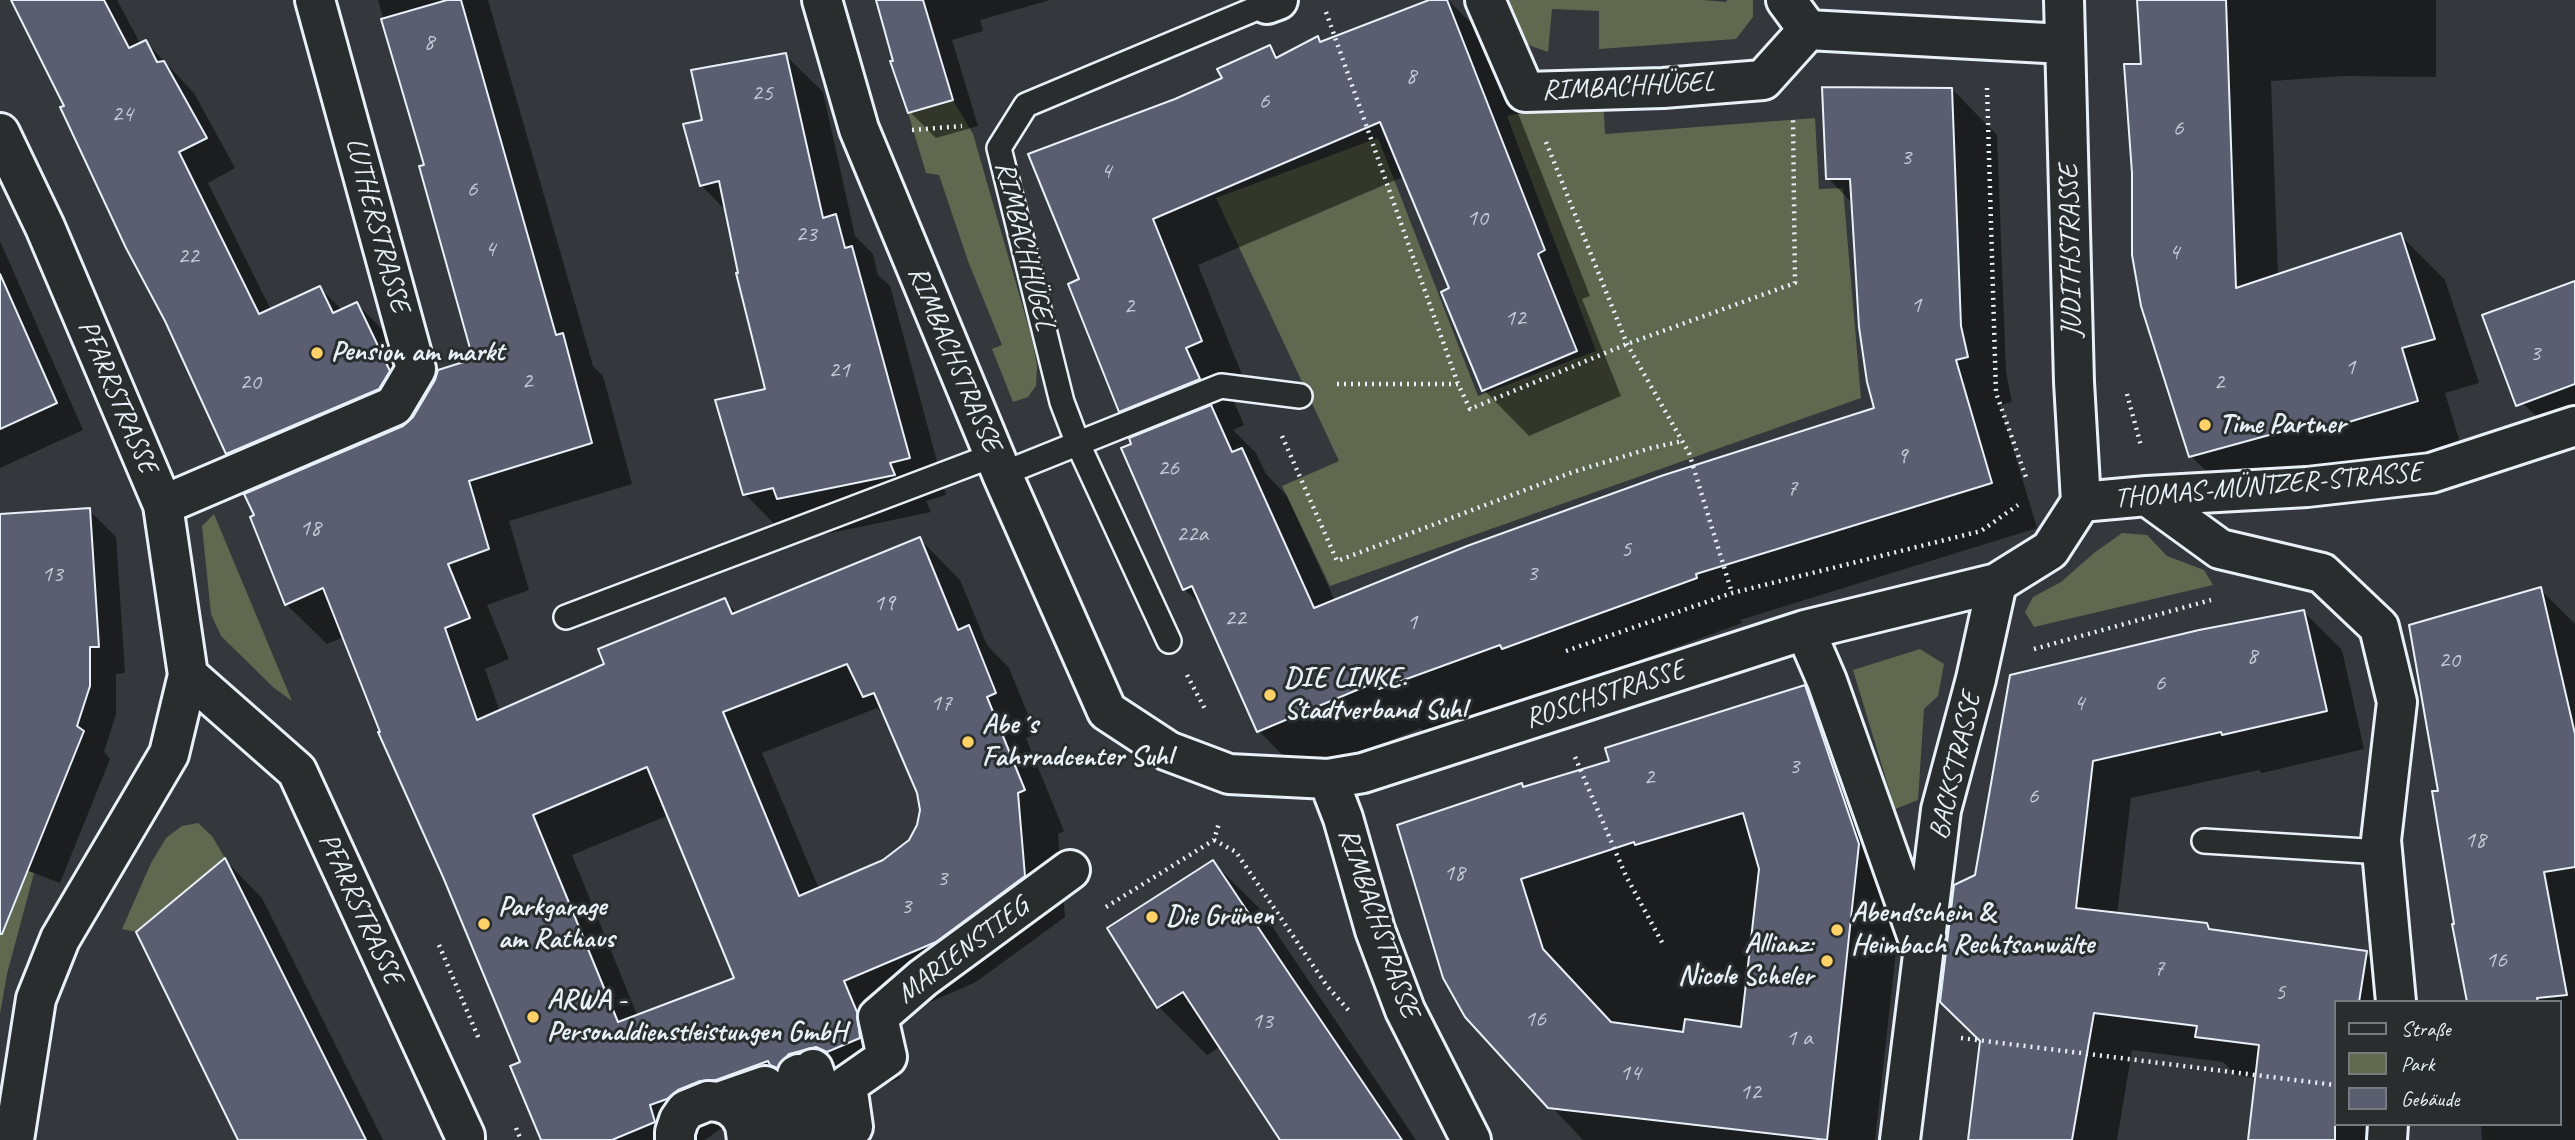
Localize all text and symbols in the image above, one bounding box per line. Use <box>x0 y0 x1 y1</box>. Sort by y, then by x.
house number: 8 <box>424 29 434 57</box>
house number: 8 <box>1406 63 1416 91</box>
street label: RIMBACHHÜGEL <box>1541 66 1715 108</box>
house number: 25 <box>751 80 773 108</box>
house number: 6 <box>1259 88 1269 116</box>
house number: 24 <box>111 101 133 129</box>
house number: 6 <box>2173 115 2183 143</box>
street label: LUTHERSTRASSE <box>338 134 416 316</box>
house number: 3 <box>1901 144 1911 172</box>
street label: RIMBACHHÜGEL <box>987 158 1061 334</box>
house number: 4 <box>1101 158 1111 186</box>
street label: JUDITHSTRASSE <box>2053 164 2089 338</box>
house number: 6 <box>467 176 477 204</box>
house number: 10 <box>1466 205 1488 233</box>
house number: 23 <box>795 221 817 249</box>
house number: 4 <box>485 236 495 264</box>
house number: 4 <box>2169 239 2179 267</box>
house number: 22 <box>177 243 199 271</box>
street label: RIMBACHSTRASSE <box>900 261 1008 457</box>
house number: 1 <box>1911 292 1921 320</box>
house number: 2 <box>1124 293 1134 321</box>
house number: 12 <box>1504 305 1526 333</box>
street label: PFARRSTRASSE <box>70 315 164 479</box>
place label: Pension am markt <box>331 336 504 370</box>
house number: 3 <box>2530 340 2540 368</box>
marker: Pension am markt <box>309 345 325 361</box>
house number: 1 <box>2345 354 2355 382</box>
house number: 21 <box>828 357 850 385</box>
house number: 2 <box>522 368 532 396</box>
house number: 20 <box>239 369 261 397</box>
house number: 2 <box>2214 369 2224 397</box>
place label: Time Partner <box>2219 408 2345 442</box>
marker: Time Partner <box>2197 417 2213 433</box>
house number: 9 <box>1897 443 1907 471</box>
house number: 26 <box>1157 455 1179 483</box>
street label: THOMAS-MÜNTZER-STRASSE <box>2113 456 2423 516</box>
house number: 7 <box>1787 475 1797 503</box>
house number: 18 <box>299 515 321 543</box>
house number: 22a <box>1176 521 1208 549</box>
house number: 5 <box>1621 536 1631 564</box>
house number: 3 <box>1527 560 1537 588</box>
house number: 13 <box>41 561 63 589</box>
house number: 19 <box>873 590 895 618</box>
house number: 22 <box>1224 605 1246 633</box>
house number: 1 <box>1407 609 1417 637</box>
house number: 8 <box>2247 643 2257 671</box>
house number: 20 <box>2438 647 2460 675</box>
street label: ROSCHSTRASSE <box>1521 653 1689 737</box>
place label: DIE LINKE. Stadtverband Suhl <box>1284 662 1466 728</box>
house number: 6 <box>2155 670 2165 698</box>
marker: DIE LINKE. Stadtverband Suhl <box>1262 687 1278 703</box>
street label: BACKSTRASSE <box>1923 689 1989 843</box>
house number: 17 <box>930 690 952 718</box>
house number: 4 <box>2074 690 2084 718</box>
place label: Abe´s Fahrradcenter Suhl <box>982 709 1172 775</box>
marker: Abe´s Fahrradcenter Suhl <box>960 734 976 750</box>
house number: 3 <box>1789 753 1799 781</box>
house number: 2 <box>1644 764 1654 792</box>
house number: 6 <box>2028 783 2038 811</box>
street label: RIMBACHSTRASSE <box>1330 824 1426 1022</box>
house number: 18 <box>2464 827 2486 855</box>
street label: PFARRSTRASSE <box>310 828 410 990</box>
house number: 18 <box>1443 860 1465 888</box>
house number: 3 <box>937 865 947 893</box>
place label: Parkgarage am Rathaus <box>498 891 615 957</box>
street label: MARIENSTIEG <box>891 891 1035 1011</box>
house number: 3 <box>901 893 911 921</box>
place label: Abendschein & Heimbach Rechtsanwälte <box>1851 897 2094 963</box>
place label: Die Grünen <box>1166 900 1274 934</box>
marker: Die Grünen <box>1144 909 1160 925</box>
marker: Parkgarage am Rathaus <box>476 916 492 932</box>
marker: Abendschein & Heimbach Rechtsanwälte <box>1829 922 1845 938</box>
place label: Allianz: Nicole Scheler <box>1678 928 1813 994</box>
house number: 16 <box>2485 947 2507 975</box>
marker: Allianz: Nicole Scheler <box>1819 953 1835 969</box>
house number: 7 <box>2154 955 2164 983</box>
house number: 5 <box>2275 979 2285 1007</box>
place label: ARWA - Personaldienstleistungen GmbH <box>547 984 846 1050</box>
legend <box>2334 1000 2561 1126</box>
house number: 16 <box>1524 1006 1546 1034</box>
house number: 13 <box>1251 1008 1273 1036</box>
marker: ARWA - Personaldienstleistungen GmbH <box>525 1009 541 1025</box>
text: Straße <box>2401 1016 2451 1042</box>
house number: 1 a <box>1785 1025 1813 1053</box>
text: Park <box>2401 1051 2434 1077</box>
house number: 14 <box>1619 1060 1641 1088</box>
house number: 12 <box>1739 1079 1761 1107</box>
text: Gebäude <box>2401 1086 2459 1112</box>

